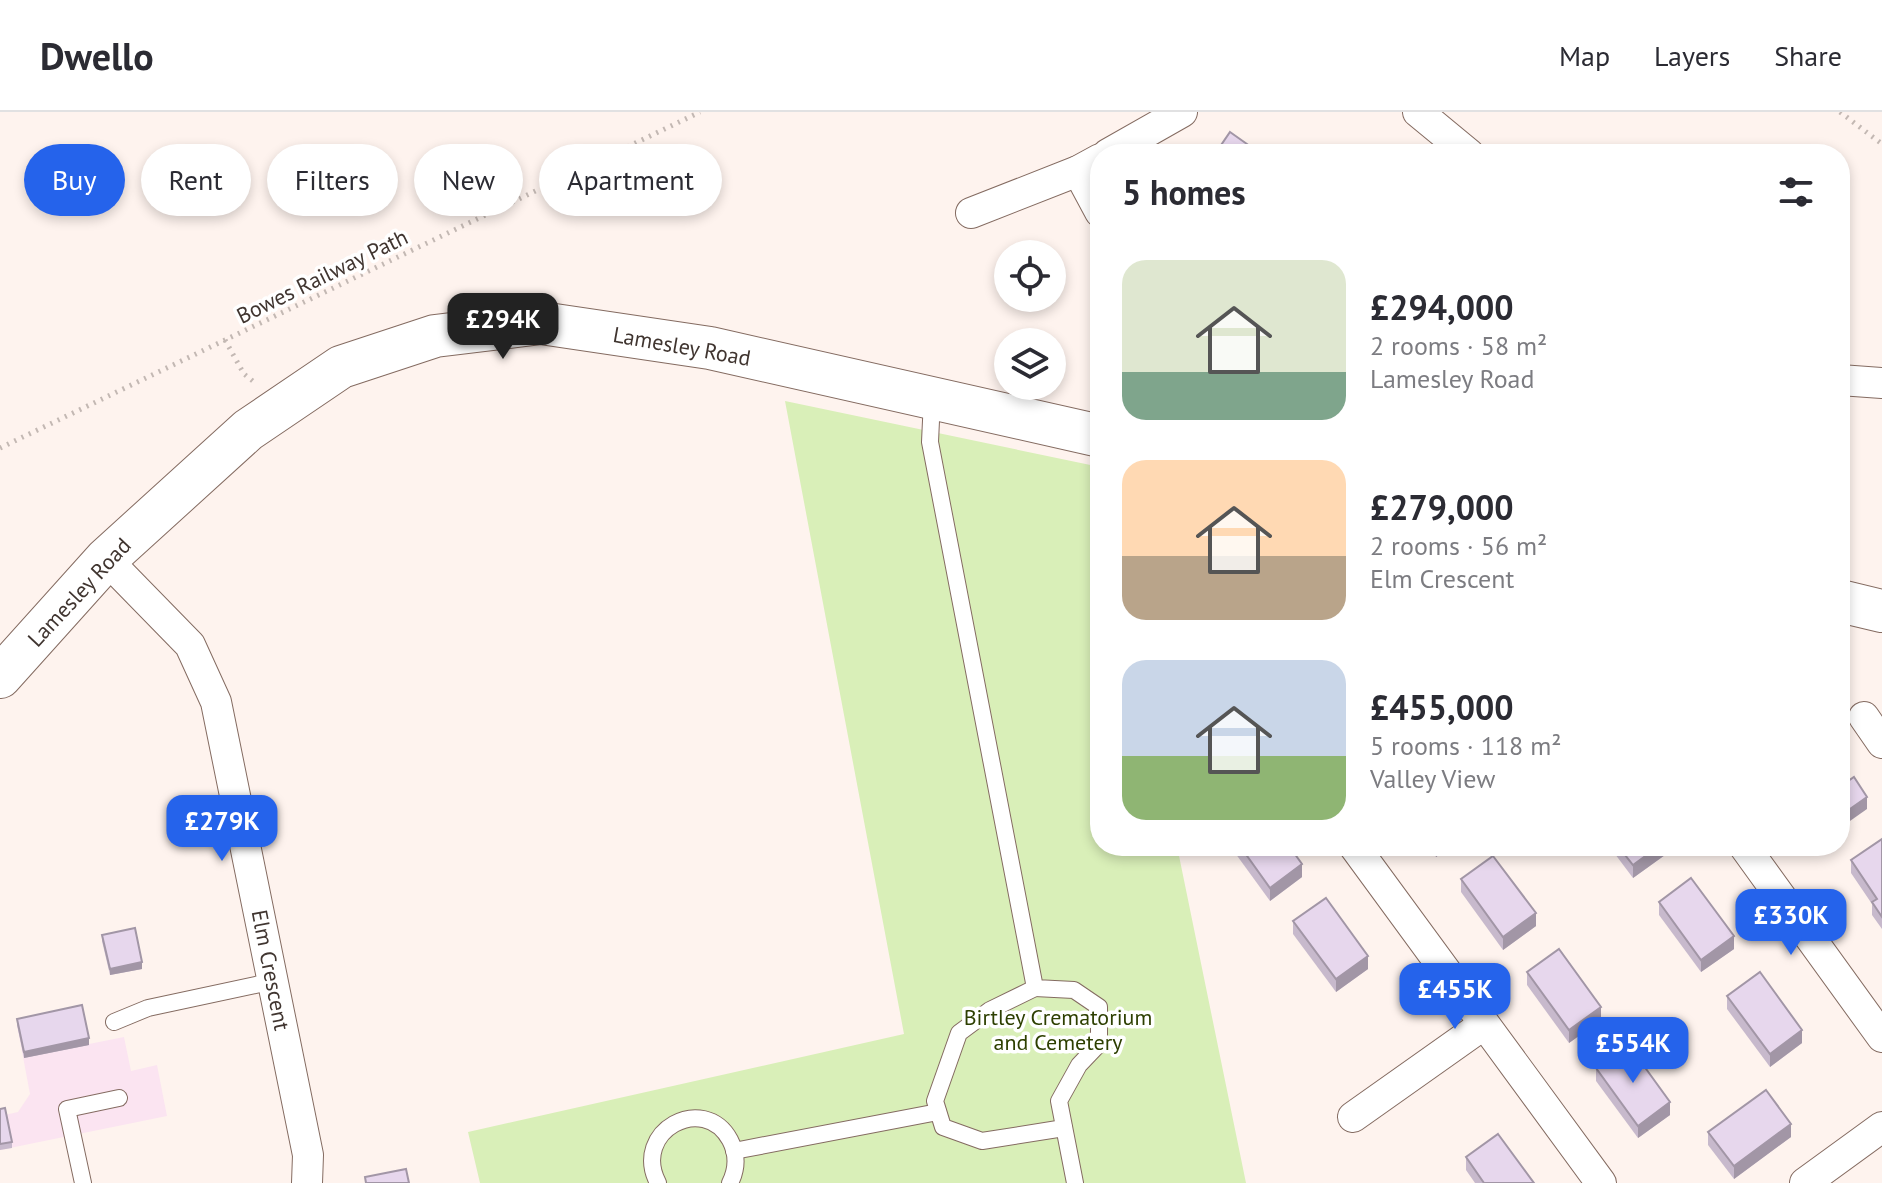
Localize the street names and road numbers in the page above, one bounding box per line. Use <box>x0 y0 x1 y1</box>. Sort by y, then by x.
street label: Bowes Railway Path <box>232 222 412 330</box>
street label: Lamesley Road <box>611 320 753 372</box>
street label: Lamesley Road <box>21 532 137 652</box>
street label: Elm Crescent <box>246 907 296 1033</box>

